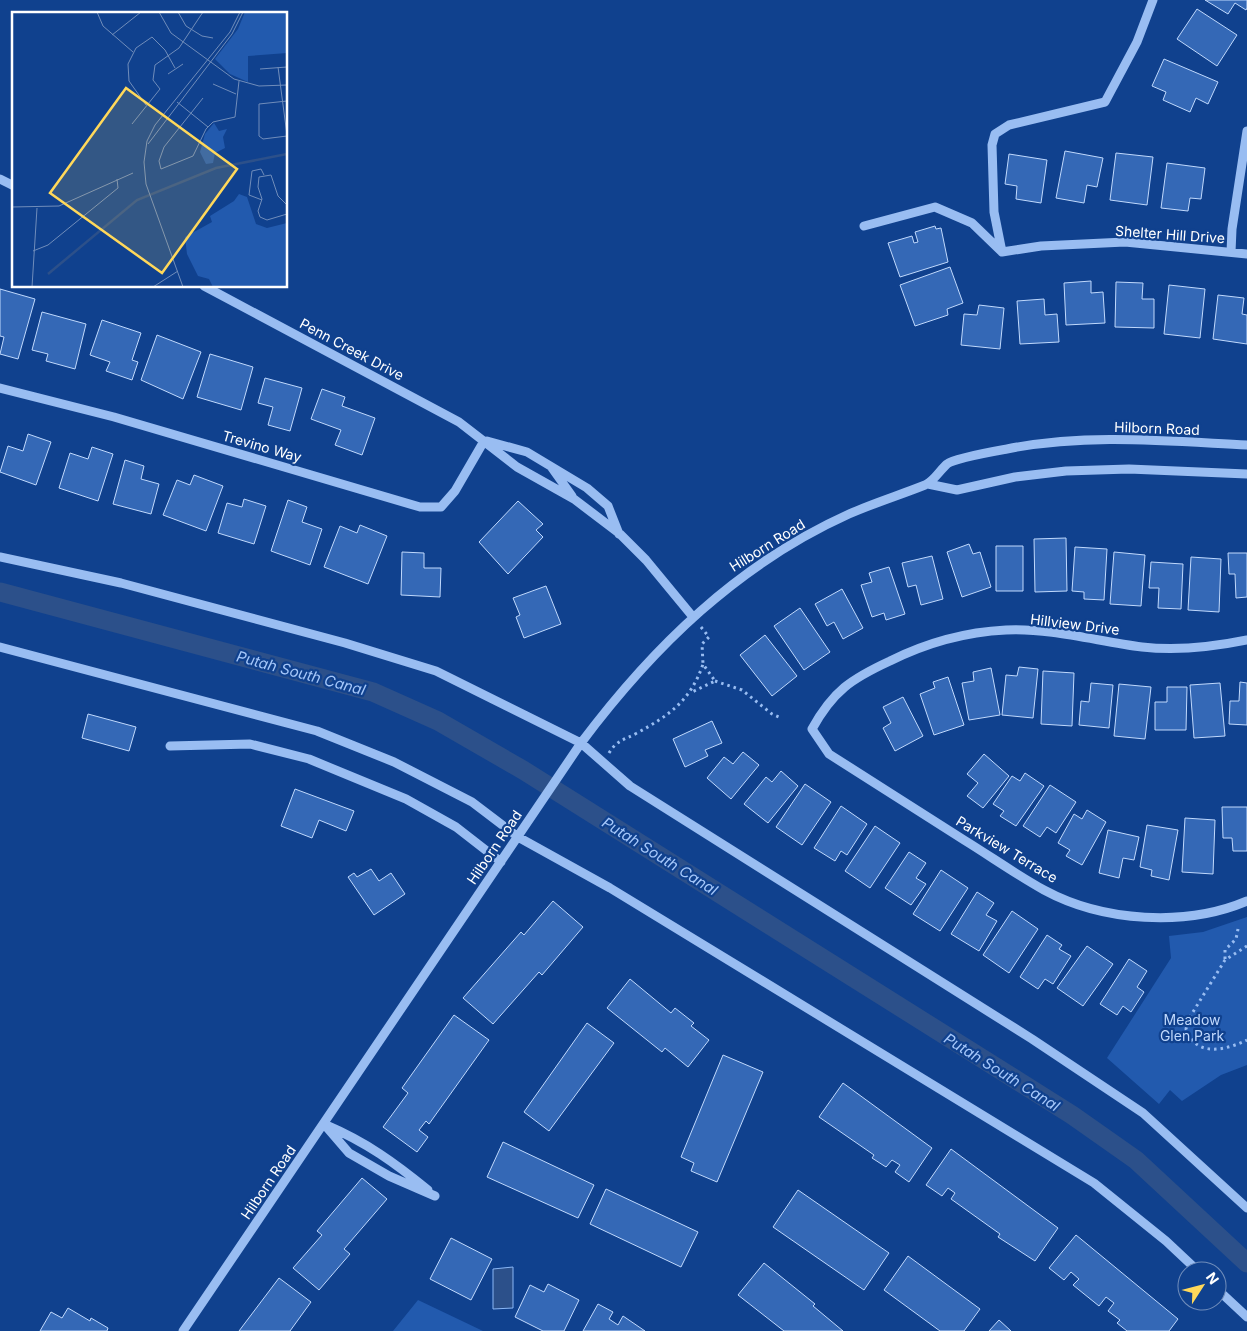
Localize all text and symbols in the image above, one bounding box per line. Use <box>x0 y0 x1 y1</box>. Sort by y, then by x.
inset map <box>12 12 288 288</box>
street label: Shelter Hill Drive <box>1114 222 1226 246</box>
street label: Penn Creek Drive <box>297 314 407 384</box>
street label: Hilborn Road <box>1114 418 1200 438</box>
street label: Trevino Way <box>220 427 304 465</box>
street label: Hilborn Road <box>726 515 808 575</box>
street label: Hillview Drive <box>1029 610 1121 638</box>
water label: Putah South Canal <box>234 647 368 699</box>
street label: Hilborn Road <box>463 807 525 887</box>
street label: Parkview Terrace <box>953 812 1061 886</box>
water label: Putah South Canal <box>599 813 722 899</box>
park label: Meadow Glen Park <box>1160 1011 1224 1044</box>
water label: Putah South Canal <box>941 1029 1064 1115</box>
street label: Hilborn Road <box>237 1142 299 1222</box>
north arrow <box>1177 1261 1227 1311</box>
text: N <box>1203 1269 1223 1287</box>

